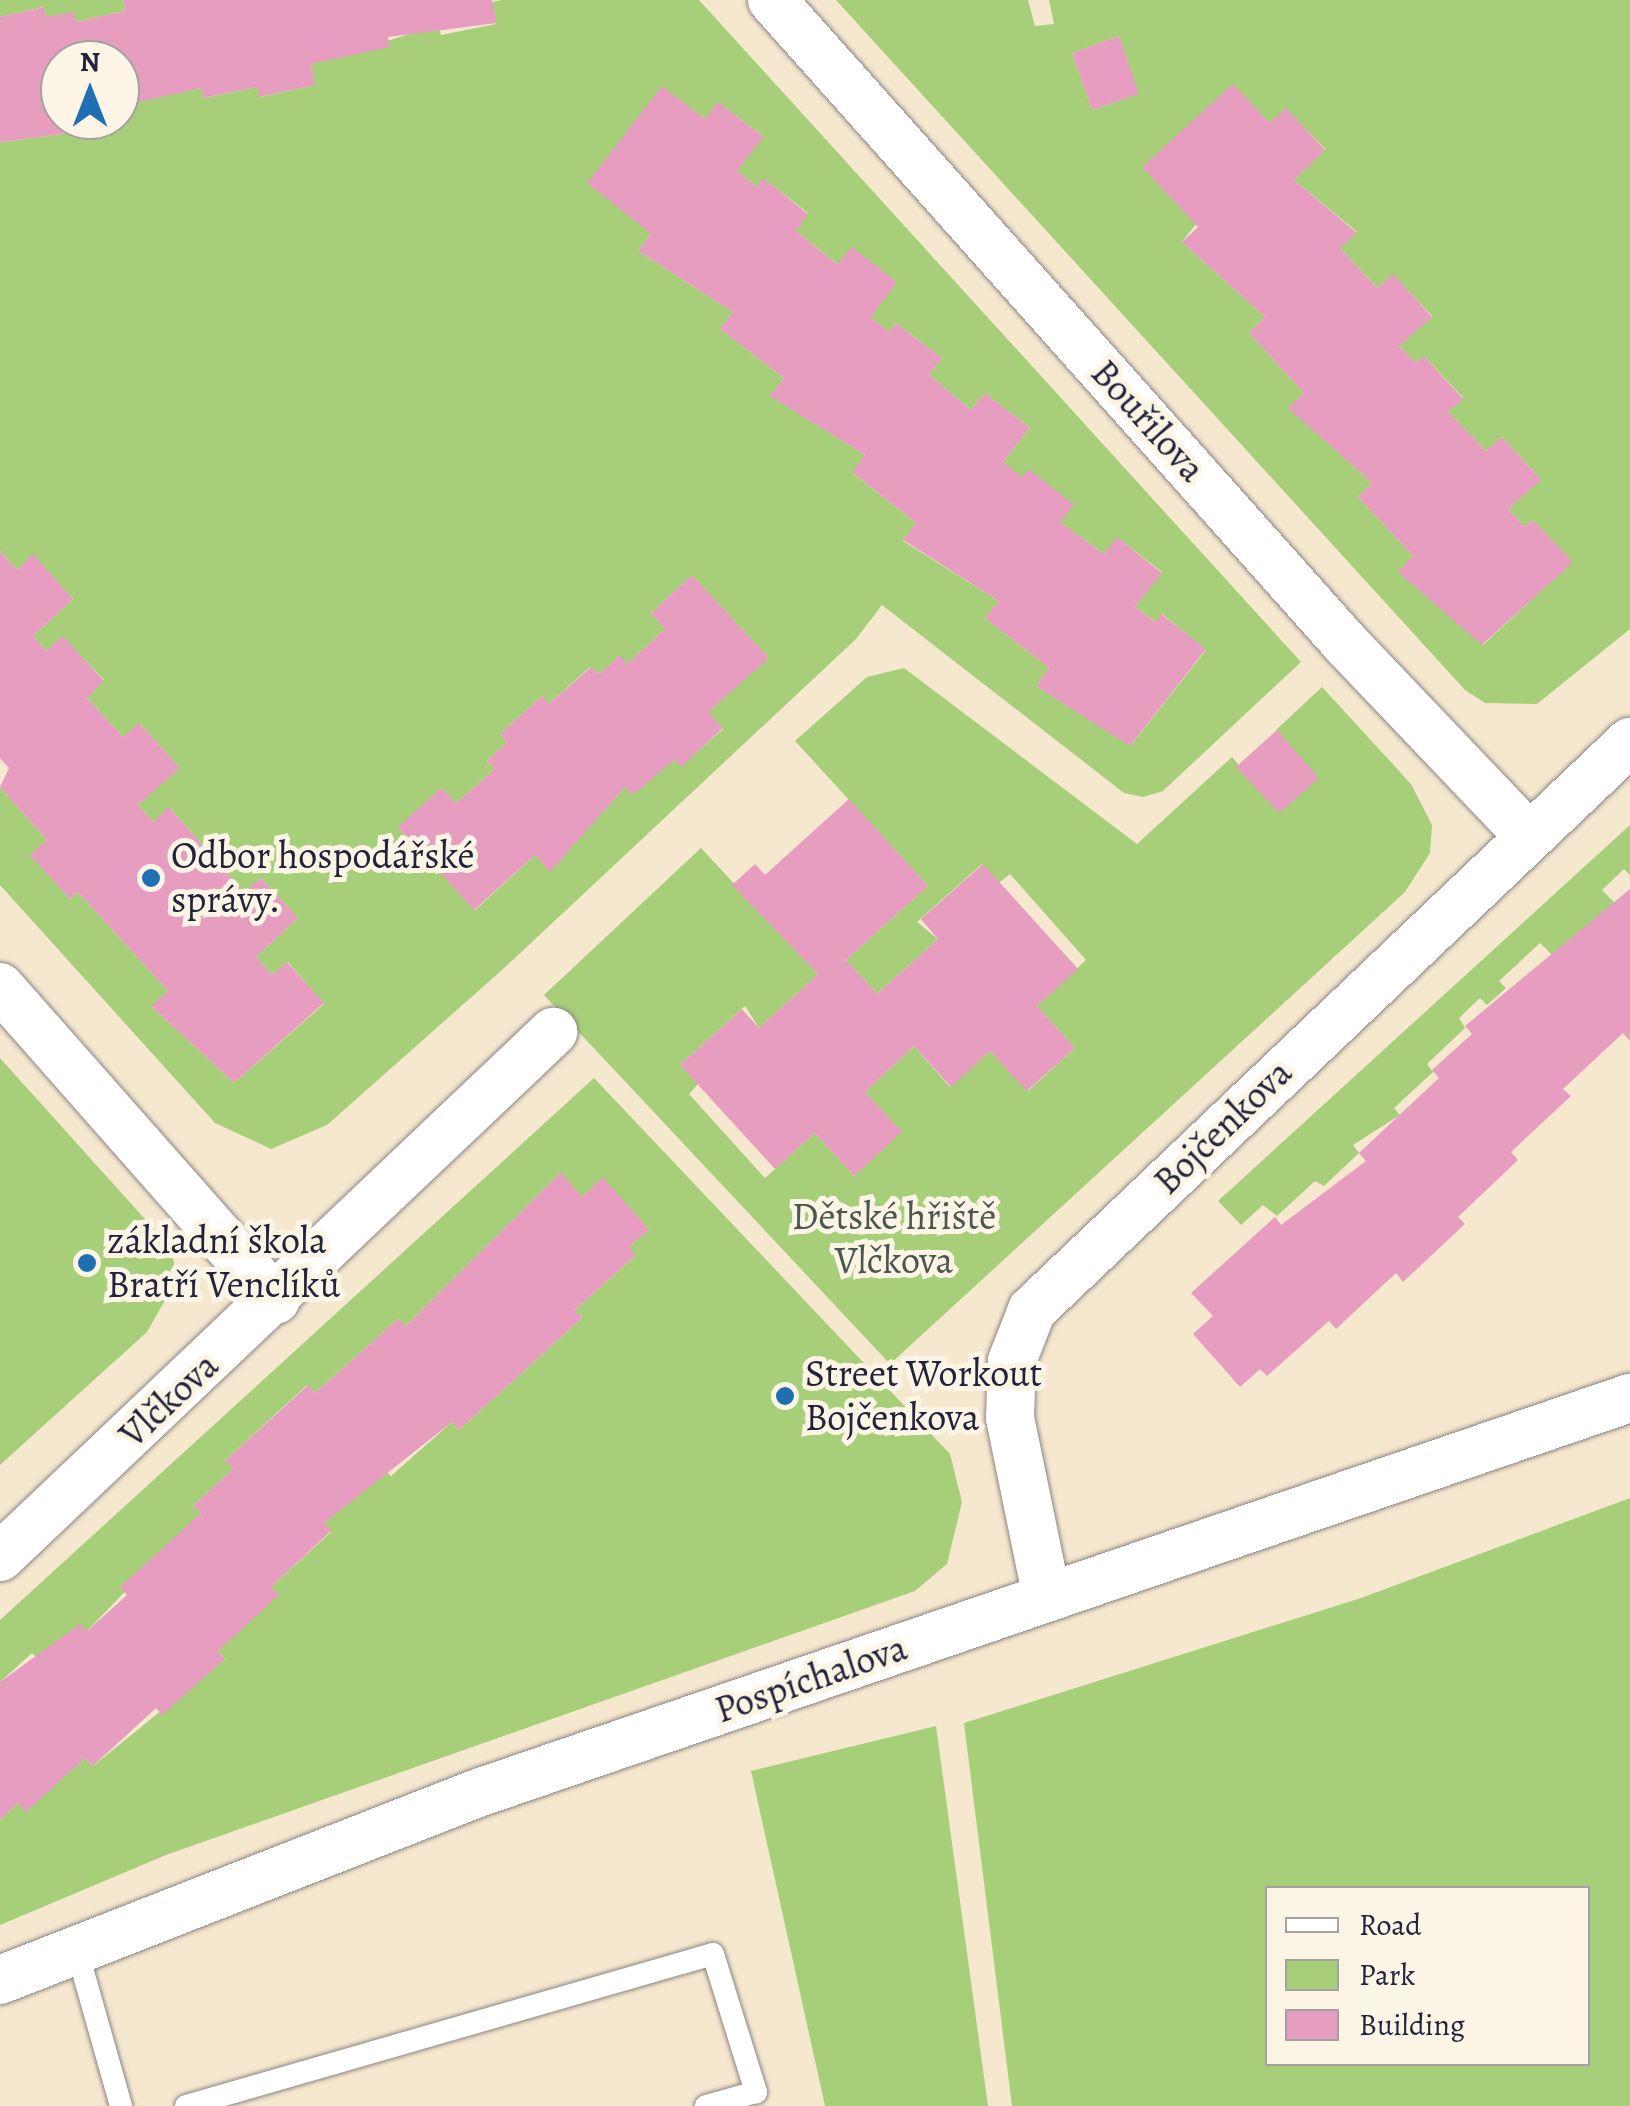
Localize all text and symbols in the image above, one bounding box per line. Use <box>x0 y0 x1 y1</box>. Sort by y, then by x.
north arrow <box>40 40 140 140</box>
text: N <box>80 43 100 81</box>
street label: Bouřilova <box>1081 351 1215 491</box>
place label: Odbor hospodářské správy. <box>171 833 475 922</box>
marker: Odbor hospodářské správy. <box>140 867 162 889</box>
street label: Bojčenkova <box>1144 1050 1302 1204</box>
park label: Dětské hřiště Vlčkova <box>792 1194 996 1284</box>
place label: základní škola Bratří Venclíků <box>107 1218 340 1308</box>
marker: základní škola Bratří Venclíků <box>76 1252 98 1274</box>
street label: Vlčkova <box>110 1343 228 1457</box>
place label: Street Workout Bojčenkova <box>805 1351 1042 1440</box>
marker: Street Workout Bojčenkova <box>774 1385 796 1407</box>
street label: Pospíchalova <box>709 1625 913 1733</box>
legend <box>1265 1886 1590 2066</box>
text: Road <box>1359 1905 1421 1945</box>
text: Park <box>1359 1955 1415 1995</box>
text: Building <box>1359 2005 1465 2045</box>

